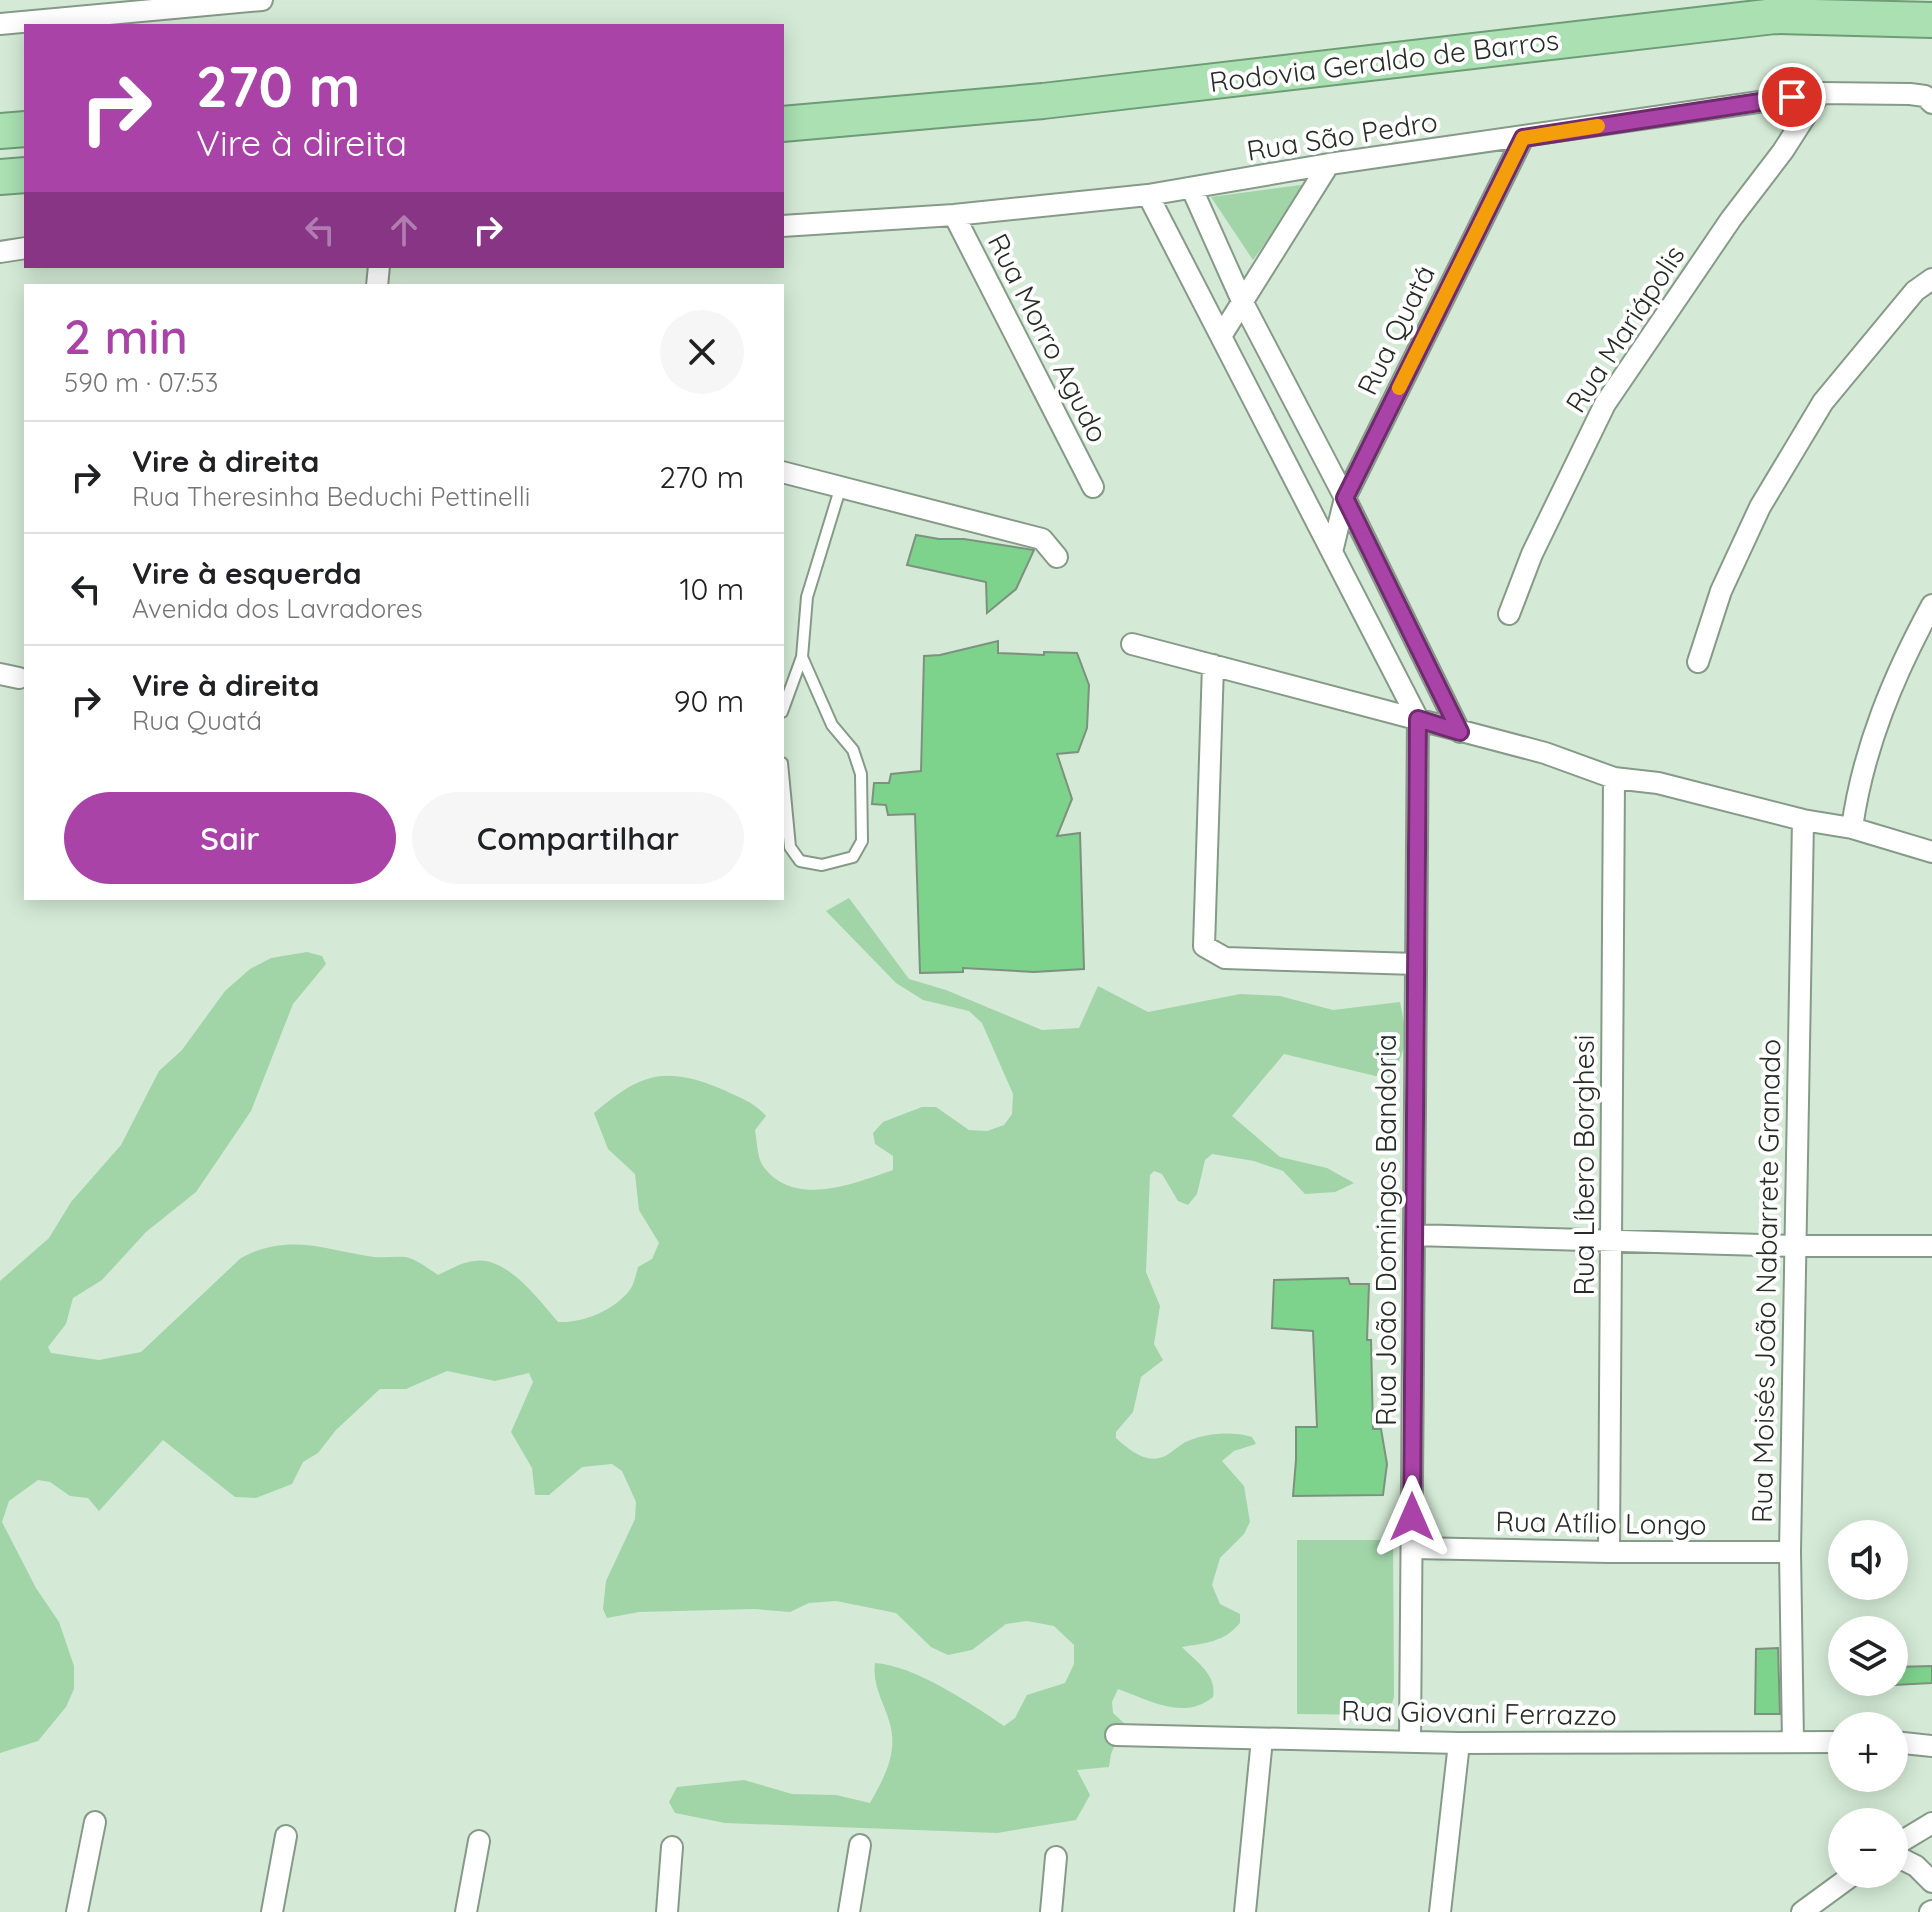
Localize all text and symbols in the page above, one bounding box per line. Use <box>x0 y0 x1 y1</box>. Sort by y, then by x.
street label: Rodovia Geraldo de Barros <box>1207 22 1561 99</box>
text: 270 m <box>196 51 360 121</box>
icon: right <box>64 56 168 160</box>
pin <box>1758 63 1826 131</box>
icon: arrive <box>1770 75 1814 119</box>
street label: Rua São Pedro <box>1244 103 1440 168</box>
text: Vire à direita <box>196 120 407 165</box>
icon: left <box>298 208 342 252</box>
icon: ahead <box>382 208 426 252</box>
icon: right <box>466 208 510 252</box>
street label: Rua Morro Agudo <box>981 227 1116 448</box>
street label: Rua Mariápolis <box>1558 239 1692 419</box>
street label: Rua Quatá <box>1349 259 1442 400</box>
text: 2 min <box>64 306 188 366</box>
button: close <box>660 310 744 394</box>
text: 590 m · 07:53 <box>64 366 218 399</box>
text: Vire à direita <box>132 442 319 480</box>
icon: right <box>64 455 108 499</box>
text: 270 m <box>659 458 744 496</box>
text: Rua Theresinha Beduchi Pettinelli <box>132 480 530 513</box>
text: Vire à esquerda <box>132 554 361 592</box>
icon: left <box>64 567 108 611</box>
text: 10 m <box>680 570 744 608</box>
text: Avenida dos Lavradores <box>132 592 423 625</box>
text: Vire à direita <box>132 666 319 704</box>
icon: right <box>64 679 108 723</box>
text: 90 m <box>674 682 744 720</box>
text: Rua Quatá <box>132 704 262 737</box>
button: Sair <box>64 792 396 884</box>
button: Compartilhar <box>412 792 744 884</box>
street label: Rua João Domingos Bandoria <box>1368 1034 1403 1426</box>
street label: Rua Líbero Borghesi <box>1566 1034 1601 1296</box>
street label: Rua Moisés João Nabarrete Granado <box>1744 1039 1787 1523</box>
position arrow <box>1370 1475 1454 1559</box>
street label: Rua Atílio Longo <box>1495 1503 1707 1542</box>
map controls <box>1828 1520 1908 1888</box>
button: sound <box>1828 1520 1908 1600</box>
button: layers <box>1828 1616 1908 1696</box>
street label: Rua Giovani Ferrazzo <box>1341 1693 1617 1732</box>
button: + <box>1828 1712 1908 1792</box>
button: − <box>1828 1808 1908 1888</box>

